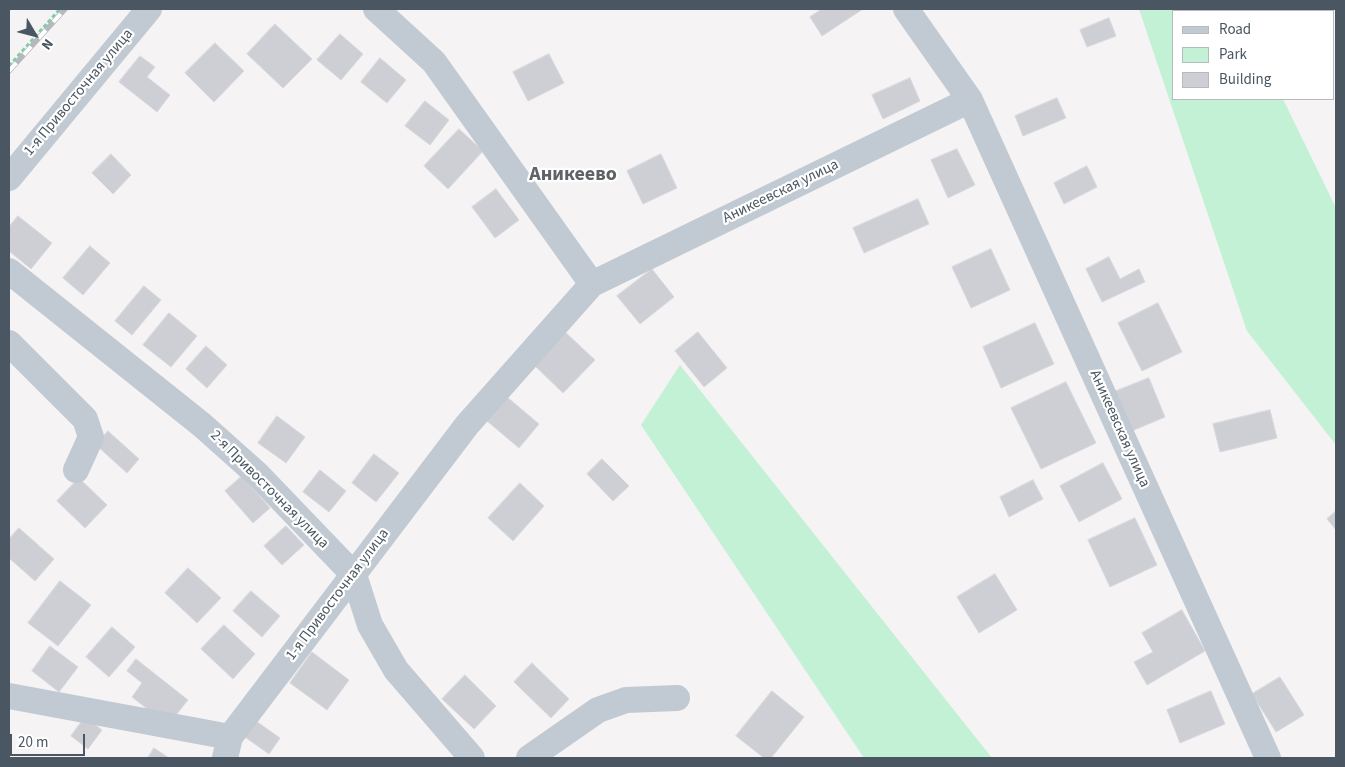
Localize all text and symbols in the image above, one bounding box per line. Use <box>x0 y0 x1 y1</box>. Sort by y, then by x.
north arrow <box>10 10 60 60</box>
legend <box>1172 10 1335 100</box>
text: Road <box>1219 19 1251 40</box>
street label: 1-я Привосточная улица <box>21 26 137 160</box>
text: N <box>36 34 58 54</box>
text: Park <box>1219 44 1247 65</box>
text: Building <box>1219 69 1271 90</box>
street label: Аникеевская улица <box>720 156 842 228</box>
district label: Аникеево <box>529 164 617 188</box>
street label: Аникеевская улица <box>1085 368 1153 490</box>
street label: 2-я Привосточная улица <box>206 427 332 553</box>
street label: 1-я Привосточная улица <box>283 526 393 664</box>
scale bar <box>12 724 88 756</box>
text: 20 m <box>18 732 48 753</box>

